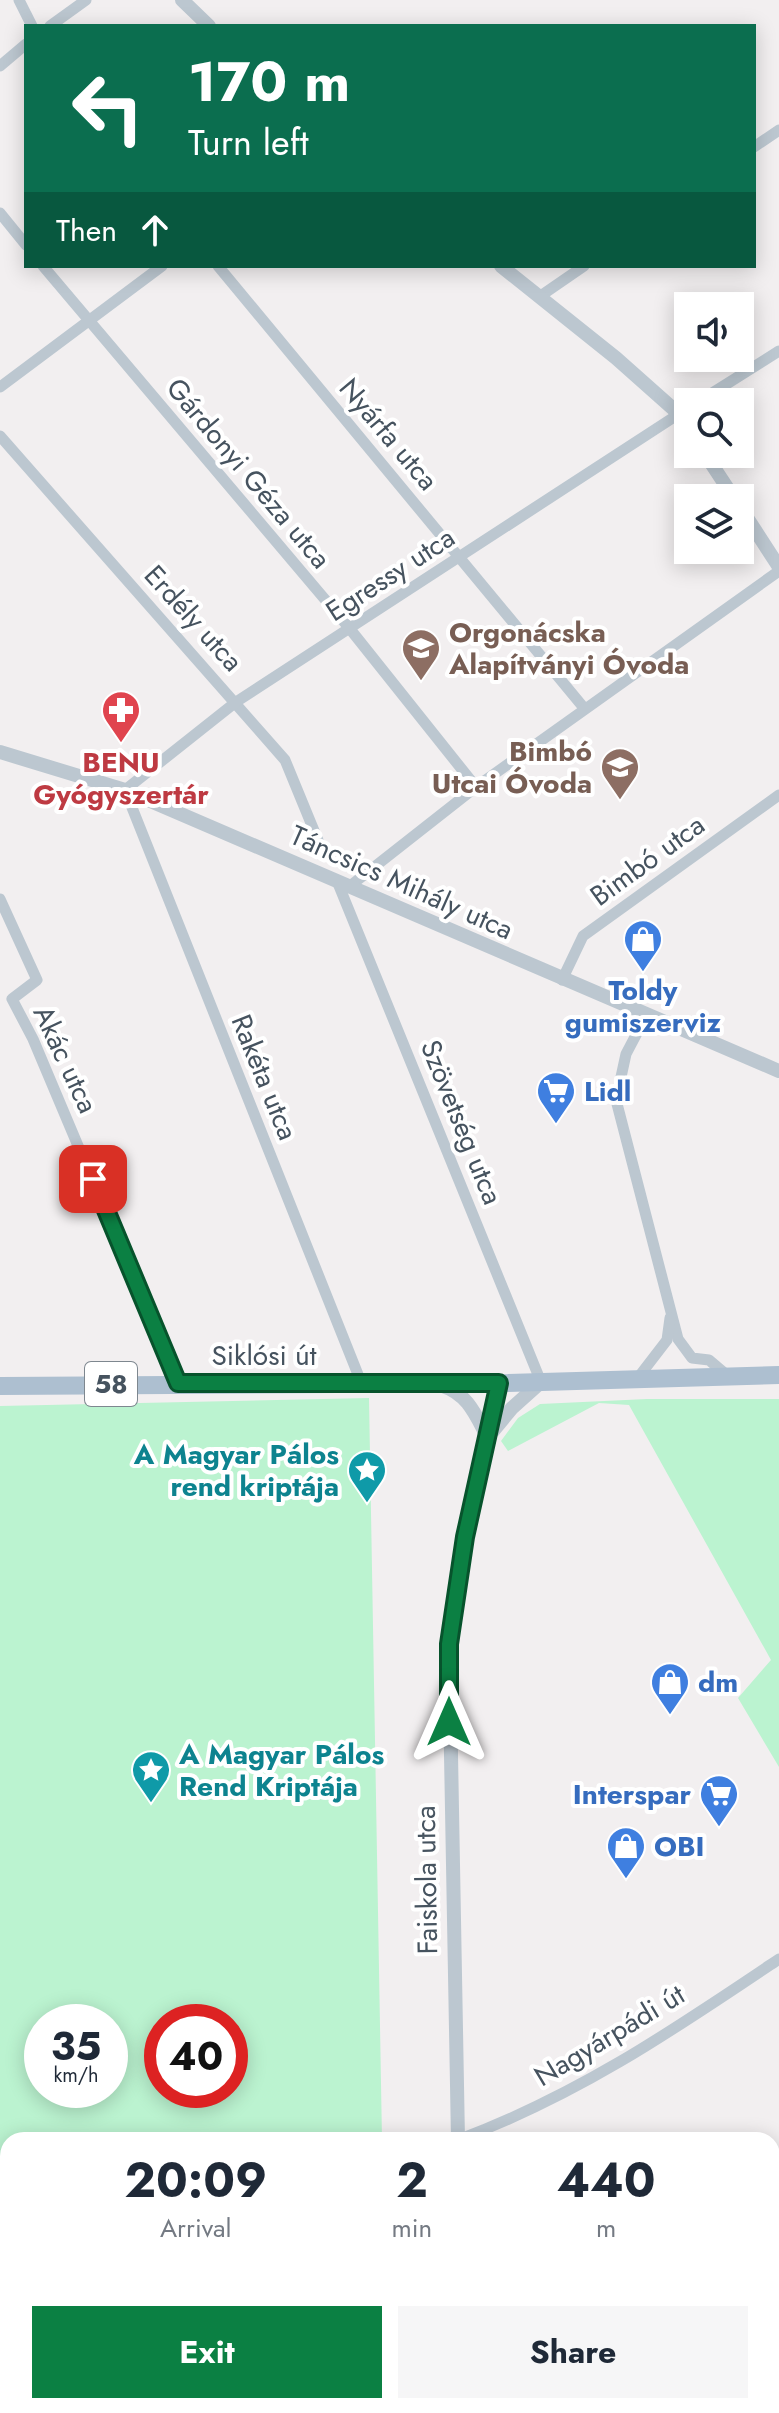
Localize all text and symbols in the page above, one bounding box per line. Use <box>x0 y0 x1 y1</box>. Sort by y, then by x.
text: 170 m <box>188 41 350 122</box>
icon: left <box>56 56 160 160</box>
text: Turn left <box>188 116 309 168</box>
icon: ahead <box>133 208 177 252</box>
text: Then <box>56 209 117 252</box>
map controls <box>674 292 754 564</box>
button: sound <box>674 292 754 372</box>
street label: Gárdonyi Géza utca <box>156 369 341 578</box>
street label: Nyárfa utca <box>329 369 448 499</box>
button: search <box>674 388 754 468</box>
button: layers <box>674 484 754 564</box>
street label: Egressy utca <box>318 517 463 631</box>
street label: Erdély utca <box>135 556 253 681</box>
place label: Orgonácska Alapítványi Óvoda <box>448 612 689 685</box>
school or university icon: Orgonácska Alapítványi Óvoda <box>400 627 442 682</box>
pharmacy icon: BENU Gyógyszertár <box>100 689 142 744</box>
place label: Bimbó Utcai Óvoda <box>432 731 592 804</box>
place label: BENU Gyógyszertár <box>33 742 209 815</box>
school or university icon: Bimbó Utcai Óvoda <box>599 746 641 801</box>
street label: Bimbó utca <box>582 805 713 916</box>
street label: Táncsics Mihály utca <box>284 815 520 950</box>
shop icon: Toldy gumiszerviz <box>622 918 664 973</box>
place label: Toldy gumiszerviz <box>565 970 722 1043</box>
street label: Akác utca <box>23 999 108 1120</box>
street label: Rakéta utca <box>221 1008 308 1146</box>
street label: Szövetség utca <box>410 1034 513 1211</box>
supermarket icon: Lidl <box>535 1070 577 1125</box>
place label: Lidl <box>584 1071 631 1112</box>
pin <box>59 1145 127 1213</box>
icon: arrive <box>71 1157 115 1201</box>
street label: Siklósi út <box>211 1335 317 1376</box>
road number: 58 <box>85 1362 137 1406</box>
place label: A Magyar Pálos rend kriptája <box>133 1434 339 1507</box>
place icon: A Magyar Pálos rend kriptája <box>346 1449 388 1504</box>
shop icon: dm <box>649 1661 691 1716</box>
place label: dm <box>698 1662 738 1703</box>
position arrow <box>407 1680 491 1764</box>
place label: A Magyar Pálos Rend Kriptája <box>178 1734 384 1807</box>
place icon: A Magyar Pálos Rend Kriptája <box>130 1749 172 1804</box>
supermarket icon: Interspar <box>698 1773 740 1828</box>
place label: Interspar <box>573 1774 691 1815</box>
street label: Faiskola utca <box>405 1805 448 1955</box>
shop icon: OBI <box>605 1825 647 1880</box>
place label: OBI <box>654 1826 705 1867</box>
street label: Nagyárpádi út <box>526 1974 693 2097</box>
speed limit sign: 40 <box>144 2004 248 2108</box>
text: 35 <box>51 2017 101 2075</box>
text: km/h <box>53 2061 99 2090</box>
text: 20:09 <box>124 2146 267 2215</box>
text: 2 <box>396 2146 428 2215</box>
text: 440 <box>557 2146 656 2215</box>
text: Arrival <box>160 2209 232 2247</box>
text: min <box>392 2209 432 2247</box>
text: m <box>596 2209 616 2247</box>
button: Exit <box>32 2306 382 2398</box>
button: Share <box>398 2306 748 2398</box>

